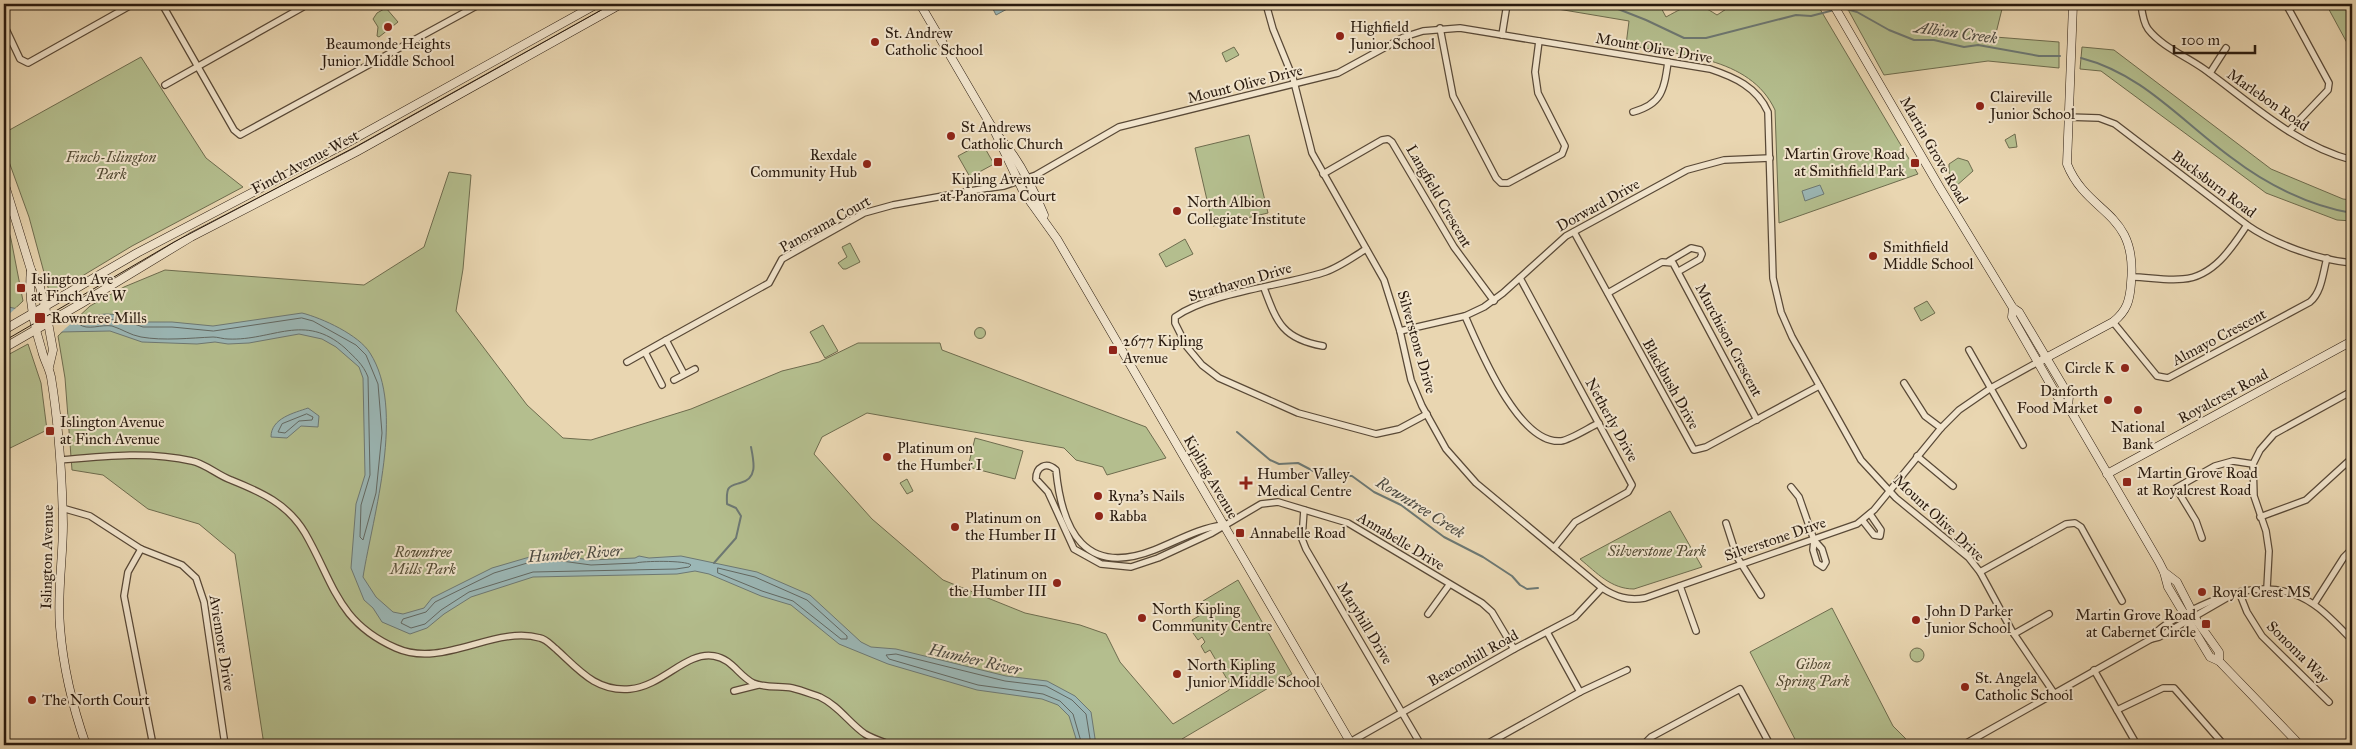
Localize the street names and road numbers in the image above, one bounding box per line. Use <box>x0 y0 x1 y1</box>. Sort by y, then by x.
street label: Mount Olive Drive <box>1594 29 1714 67</box>
street label: Mount Olive Drive <box>1185 61 1305 107</box>
street label: Marlebon Road <box>2224 65 2313 135</box>
street label: Martin Grove Road <box>1896 93 1972 207</box>
street label: Finch Avenue West <box>248 126 362 198</box>
street label: Langfield Crescent <box>1402 141 1476 251</box>
street label: Bucksburn Road <box>2168 146 2260 222</box>
street label: Dorward Drive <box>1553 175 1643 235</box>
street label: Panorama Court <box>776 191 874 256</box>
street label: Strathavon Drive <box>1186 259 1294 305</box>
street label: Murchison Crescent <box>1692 280 1767 400</box>
street label: Silverstone Drive <box>1394 288 1440 396</box>
street label: Almayo Crescent <box>2168 304 2270 370</box>
street label: Blackbush Drive <box>1639 336 1703 432</box>
street label: Royalcrest Road <box>2175 365 2271 427</box>
street label: Netherly Drive <box>1582 375 1642 465</box>
street label: Kipling Avenue <box>1180 432 1242 522</box>
street label: Mount Olive Drive <box>1890 471 1988 565</box>
street label: Islington Avenue <box>37 505 57 609</box>
street label: Annabelle Drive <box>1353 507 1448 574</box>
street label: Silverstone Drive <box>1722 513 1828 565</box>
street label: Maryhill Drive <box>1333 579 1397 667</box>
street label: Aviemore Drive <box>205 593 238 692</box>
street label: Sonoma Way <box>2263 617 2334 688</box>
street label: Beaconhill Road <box>1425 626 1522 690</box>

